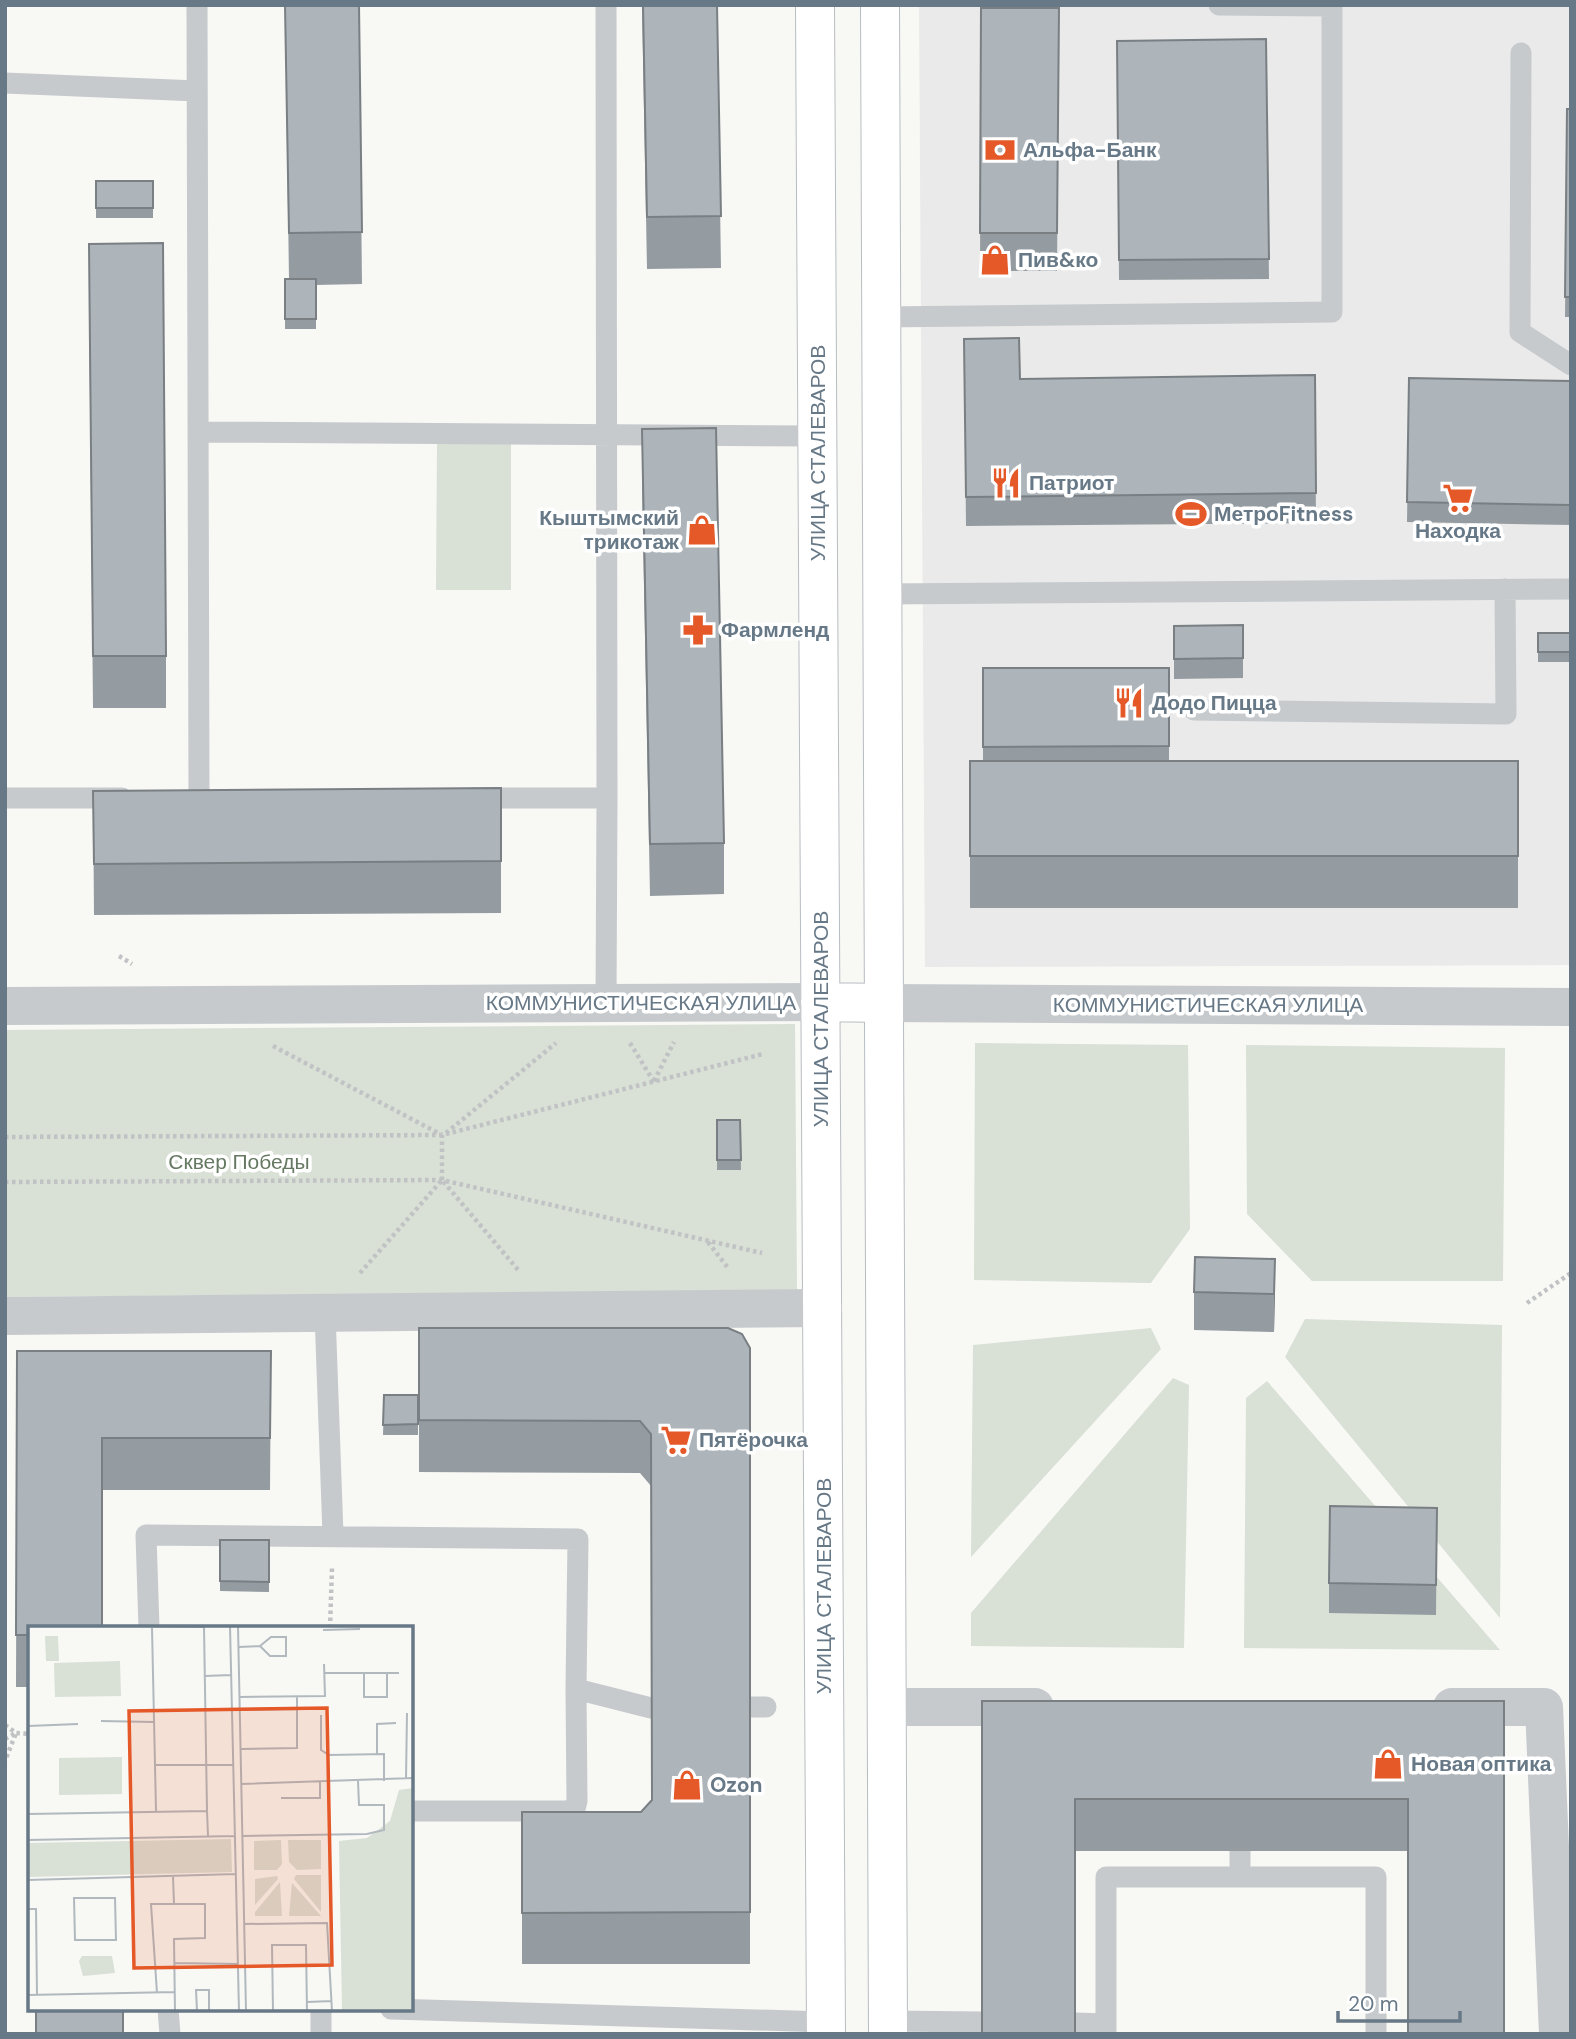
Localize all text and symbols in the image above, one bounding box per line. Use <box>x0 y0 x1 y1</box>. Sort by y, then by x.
bank icon: Альфа-Банк <box>983 133 1017 167</box>
place label: Альфа-Банк <box>1023 136 1157 164</box>
shop icon: Пив&ко <box>978 243 1012 277</box>
place label: Пив&ко <box>1018 246 1098 274</box>
street label: УЛИЦА СТАЛЕВАРОВ <box>804 345 832 561</box>
restaurant icon: Патриот <box>989 466 1023 500</box>
place label: Патриот <box>1029 469 1114 497</box>
supermarket icon: Находка <box>1441 481 1475 515</box>
sports icon: МетроFitness <box>1174 497 1208 531</box>
place label: МетроFitness <box>1214 500 1353 528</box>
place label: Кыштымский трикотаж <box>539 504 680 556</box>
shop icon: Кыштымский трикотаж <box>685 513 719 547</box>
place label: Находка <box>1415 517 1501 545</box>
pharmacy icon: Фармленд <box>681 613 715 647</box>
place label: Фармленд <box>721 616 829 644</box>
restaurant icon: Додо Пицца <box>1112 686 1146 720</box>
place label: Додо Пицца <box>1152 689 1277 717</box>
street label: УЛИЦА СТАЛЕВАРОВ <box>807 911 835 1127</box>
street label: КОММУНИСТИЧЕСКАЯ УЛИЦА <box>486 989 796 1017</box>
street label: КОММУНИСТИЧЕСКАЯ УЛИЦА <box>1053 991 1363 1019</box>
park label: Сквер Победы <box>168 1148 310 1176</box>
supermarket icon: Пятёрочка <box>659 1423 693 1457</box>
place label: Пятёрочка <box>699 1426 808 1454</box>
street label: УЛИЦА СТАЛЕВАРОВ <box>810 1478 838 1694</box>
inset map <box>28 1626 413 2011</box>
shop icon: Новая оптика <box>1371 1747 1405 1781</box>
place label: Новая оптика <box>1411 1750 1552 1778</box>
shop icon: Ozon <box>670 1768 704 1802</box>
place label: Ozon <box>710 1771 763 1799</box>
scale bar <box>1338 1980 1460 2024</box>
text: 20 m <box>1348 1990 1399 2018</box>

